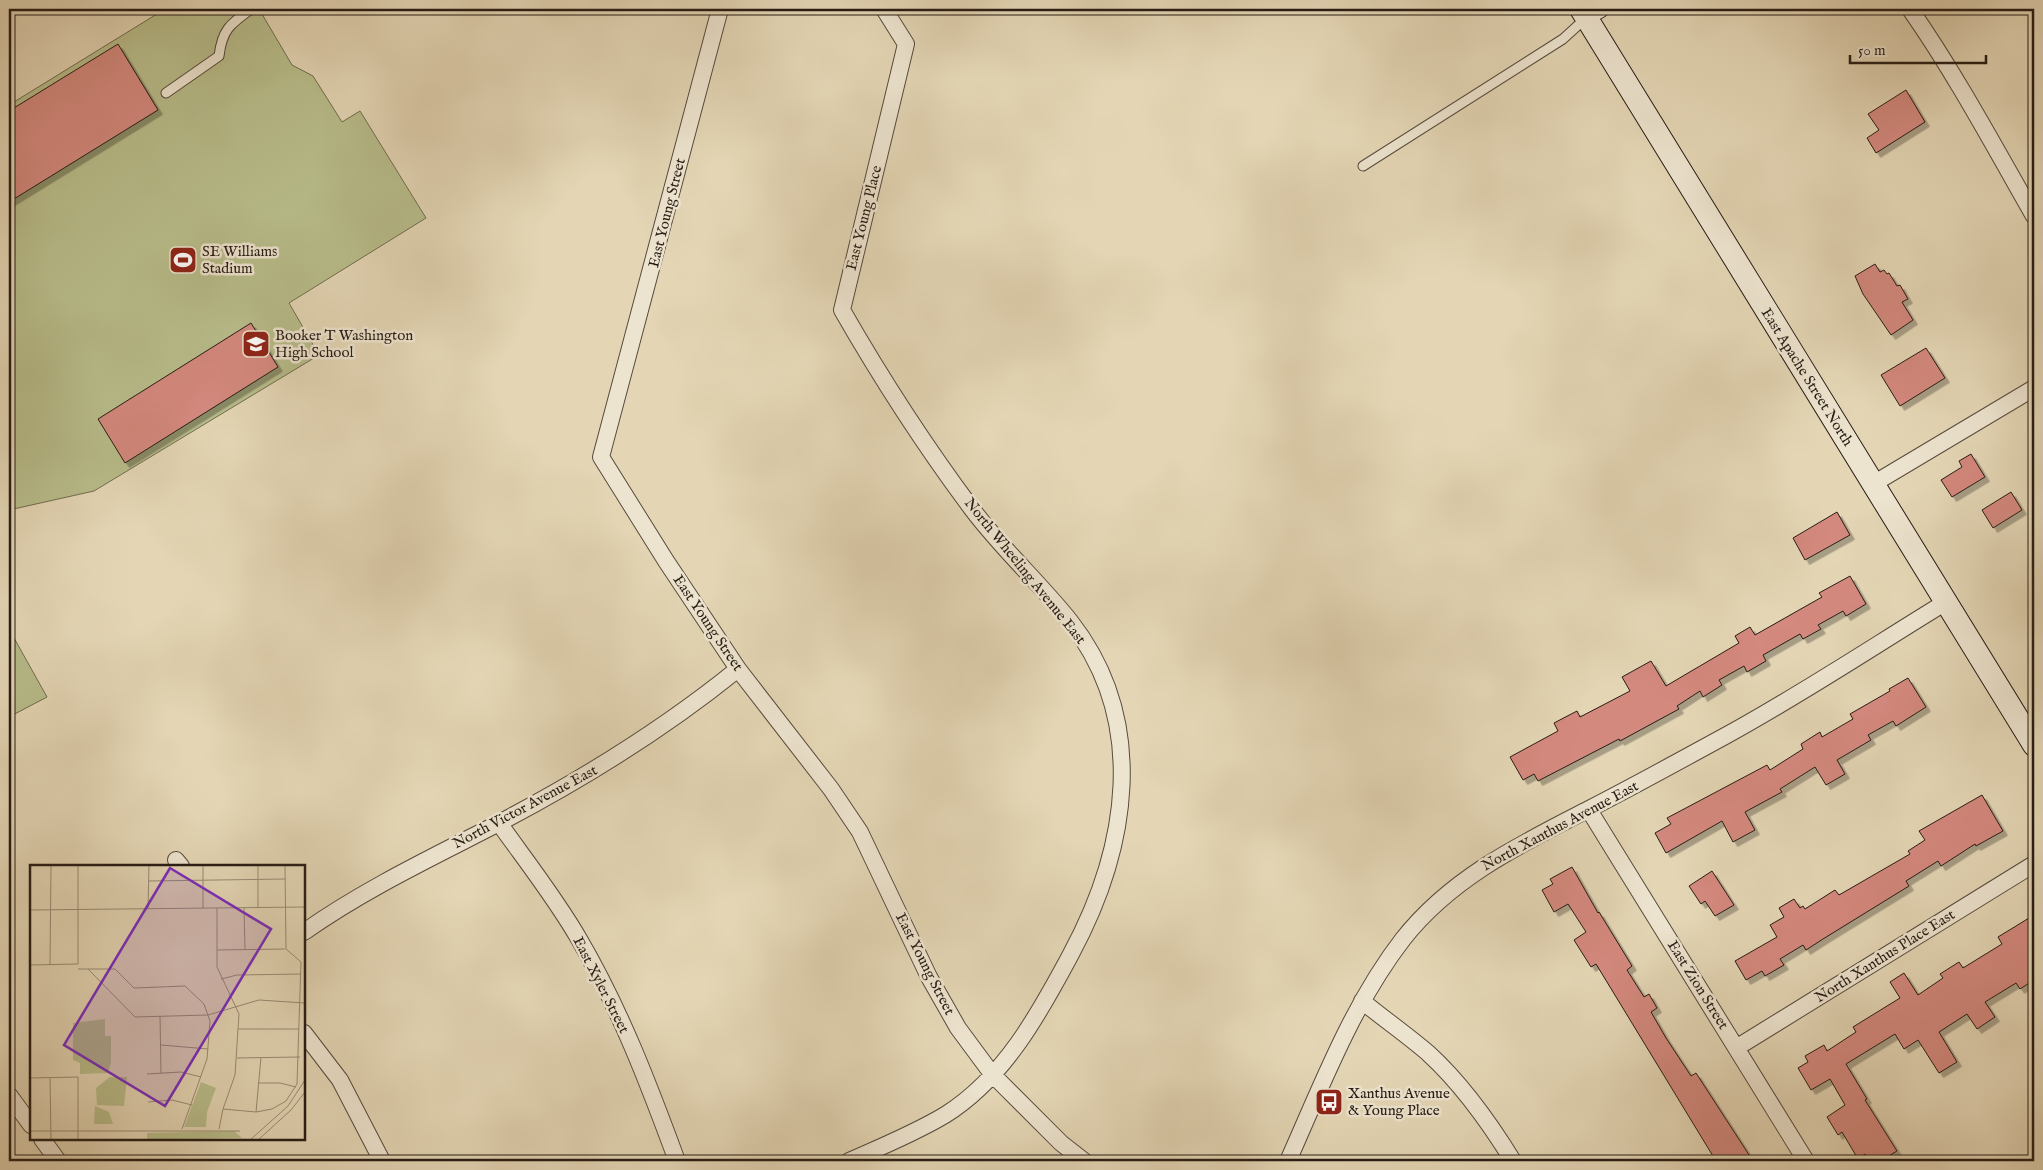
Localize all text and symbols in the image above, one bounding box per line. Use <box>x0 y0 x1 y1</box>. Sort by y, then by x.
scale bar <box>1850 32 1987 64</box>
text: 50 m <box>1858 41 1886 60</box>
street label: East Young Street <box>644 156 690 270</box>
street label: East Young Place <box>842 163 886 273</box>
place label: SE Williams Stadium <box>202 242 277 278</box>
sports icon: SE Williams Stadium <box>168 245 198 275</box>
street label: East Apache Street North <box>1757 304 1857 450</box>
place label: Booker T Washington High School <box>275 326 413 362</box>
school or university icon: Booker T Washington High School <box>241 329 271 359</box>
street label: North Wheeling Avenue East <box>960 494 1090 648</box>
street label: East Young Street <box>669 571 747 675</box>
street label: North Victor Avenue East <box>449 761 601 853</box>
street label: North Xanthus Avenue East <box>1478 777 1642 875</box>
inset map <box>30 865 305 1140</box>
street label: North Xanthus Place East <box>1811 905 1959 1007</box>
street label: East Young Street <box>891 910 959 1018</box>
street label: East Xyler Street <box>568 933 634 1037</box>
street label: East Zion Street <box>1663 937 1733 1033</box>
place label: Xanthus Avenue & Young Place <box>1348 1084 1450 1120</box>
bus stop icon: Xanthus Avenue & Young Place <box>1314 1087 1344 1117</box>

